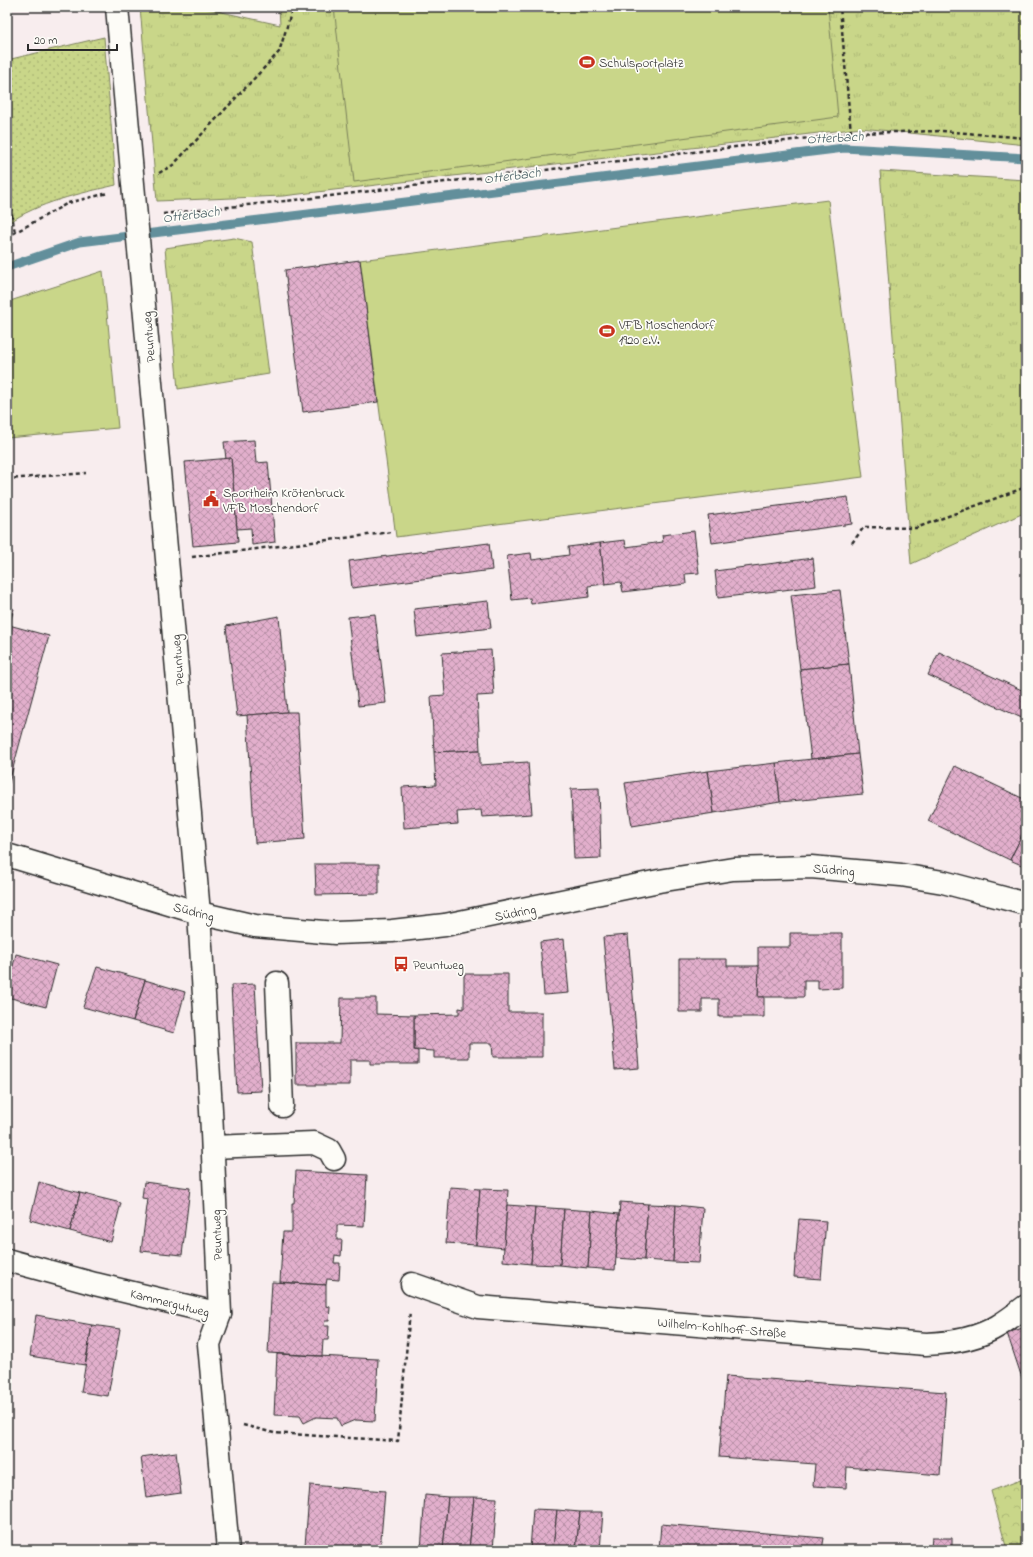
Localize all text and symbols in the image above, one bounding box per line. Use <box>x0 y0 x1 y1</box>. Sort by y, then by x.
scale bar <box>28 26 117 52</box>
text: 20 m <box>34 32 57 50</box>
sports icon: Schulsportplatz <box>578 53 596 71</box>
place label: Schulsportplatz <box>599 54 684 73</box>
water label: Otterbach <box>806 127 864 150</box>
water label: Otterbach <box>483 163 542 190</box>
water label: Otterbach <box>162 202 221 229</box>
street label: Peuntweg <box>138 310 162 363</box>
place label: VFB Moschendorf 1920 e.V. <box>618 316 716 350</box>
sports icon: VFB Moschendorf 1920 e.V. <box>598 322 616 340</box>
place label: Sportheim Krötenbruck VFB Moschendorf <box>222 484 345 518</box>
public building icon: Sportheim Krötenbruck VFB Moschendorf <box>202 490 220 508</box>
street label: Peuntweg <box>167 633 191 686</box>
street label: Südring <box>812 859 856 883</box>
street label: Südring <box>171 898 216 928</box>
street label: Südring <box>493 900 538 928</box>
bus stop icon: Peuntweg <box>392 955 410 973</box>
place label: Peuntweg <box>413 956 464 976</box>
street label: Peuntweg <box>207 1209 229 1261</box>
street label: Kammergutweg <box>128 1284 211 1323</box>
street label: Wilhelm-Kohlhoff-Straße <box>657 1313 787 1344</box>

